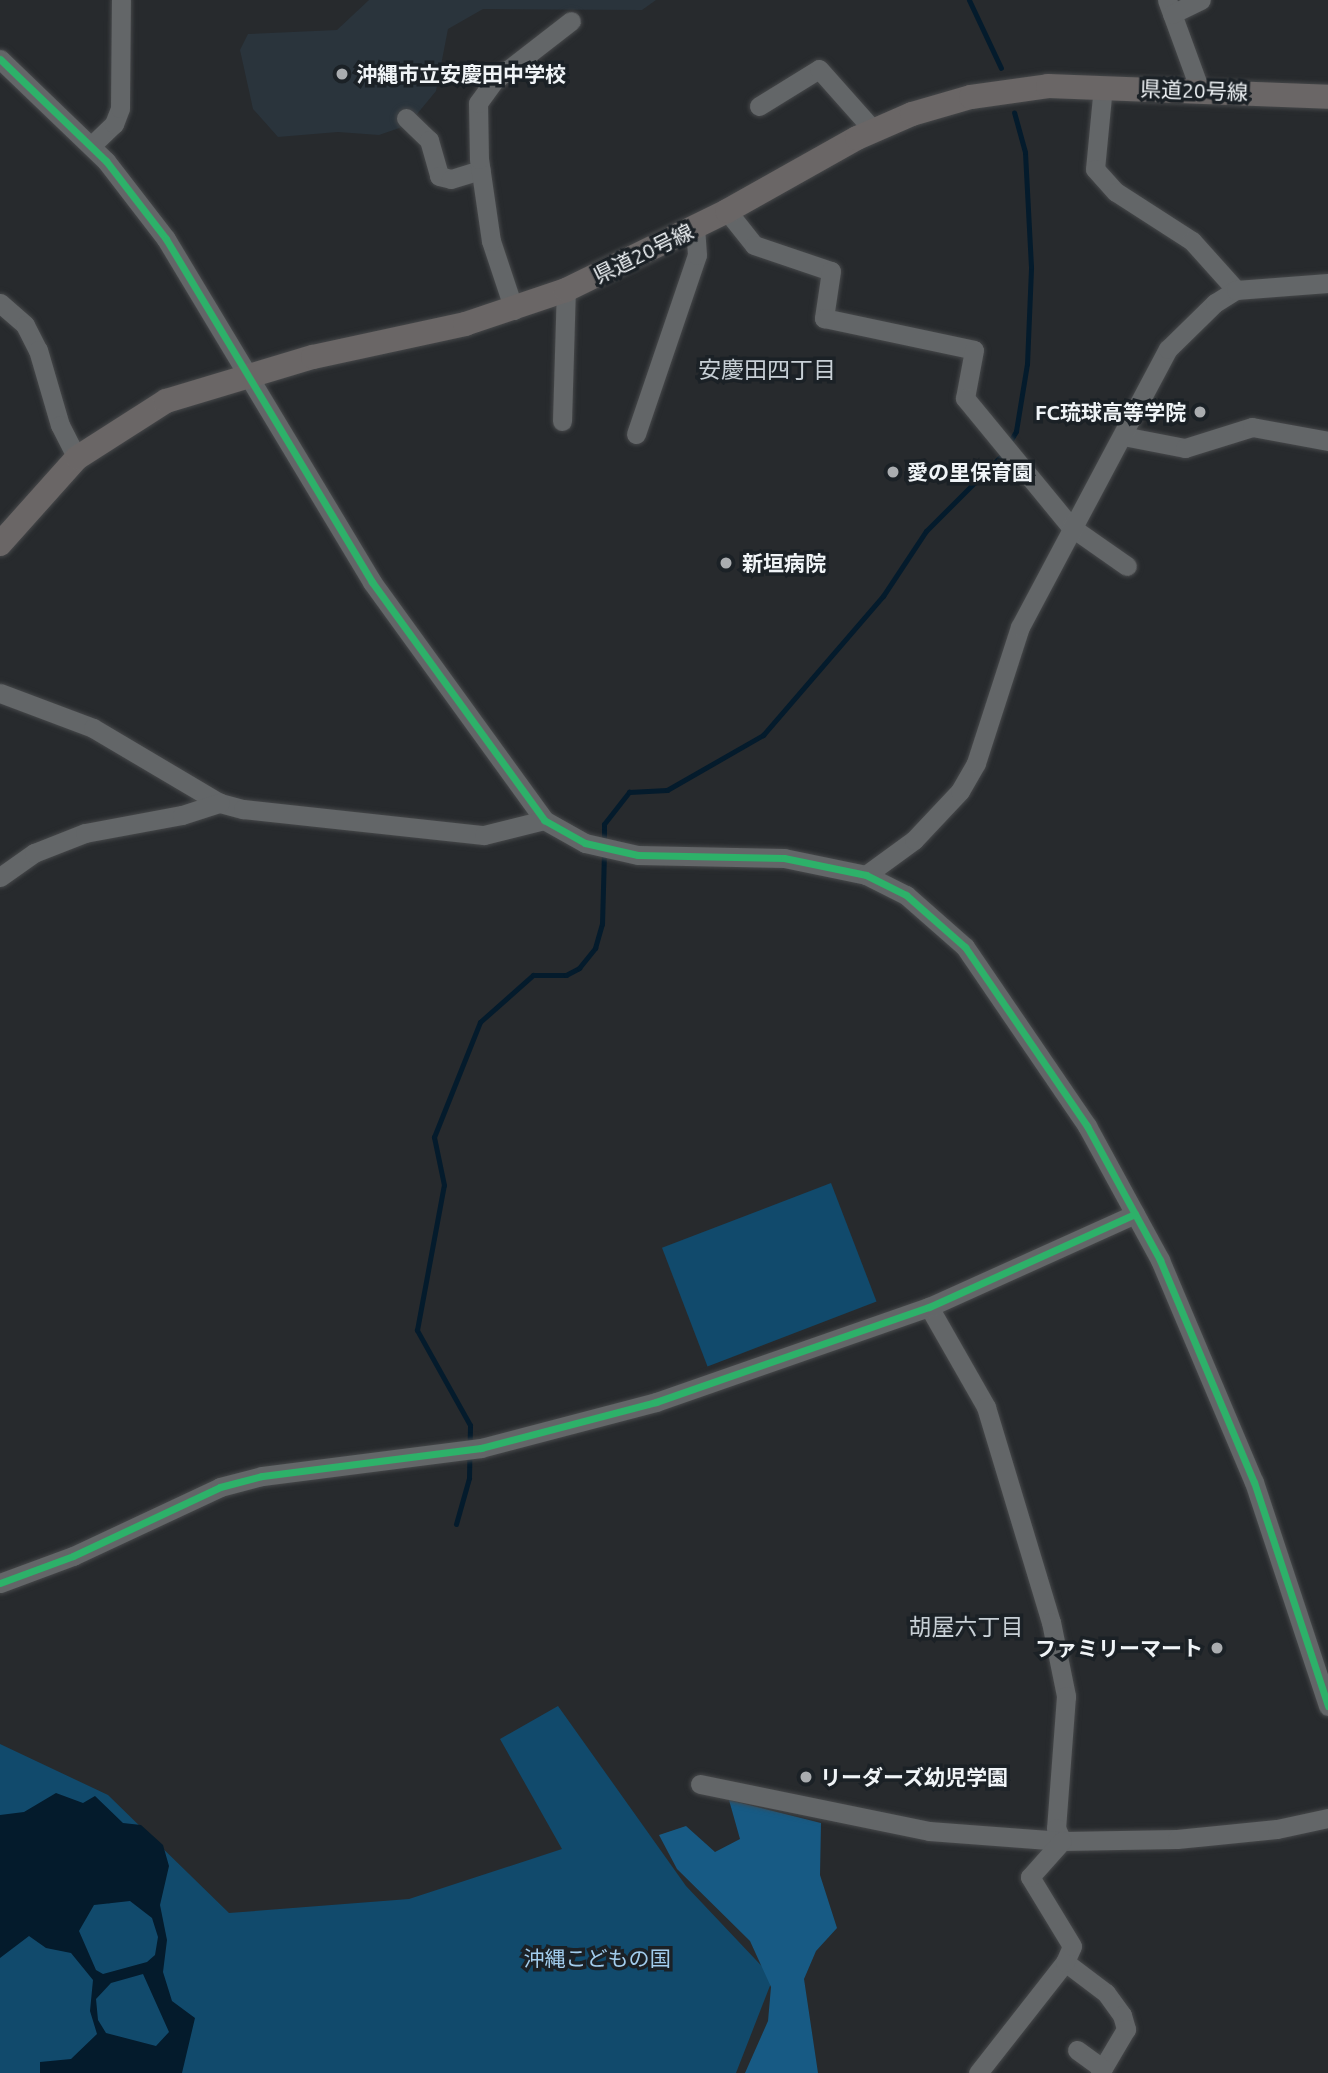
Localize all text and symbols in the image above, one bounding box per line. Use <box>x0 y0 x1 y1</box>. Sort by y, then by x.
place label: 沖縄市立安慶田中学校 <box>356 61 566 87</box>
marker: 沖縄市立安慶田中学校 <box>334 66 350 82</box>
street label: 県道20号線 <box>1140 76 1248 104</box>
street label: 県道20号線 <box>589 218 697 288</box>
district label: 安慶田四丁目 <box>698 356 836 384</box>
place label: FC琉球高等学院 <box>1035 399 1186 425</box>
marker: FC琉球高等学院 <box>1192 404 1208 420</box>
place label: 愛の里保育園 <box>907 459 1033 485</box>
marker: 愛の里保育園 <box>885 464 901 480</box>
place label: 新垣病院 <box>742 550 826 576</box>
marker: 新垣病院 <box>716 553 736 573</box>
district label: 胡屋六丁目 <box>909 1613 1023 1641</box>
place label: ファミリーマート <box>1035 1635 1203 1661</box>
marker: ファミリーマート <box>1209 1640 1225 1656</box>
place label: リーダーズ幼児学園 <box>820 1764 1009 1790</box>
marker: リーダーズ幼児学園 <box>798 1769 814 1785</box>
park label: 沖縄こどもの国 <box>524 1945 670 1971</box>

